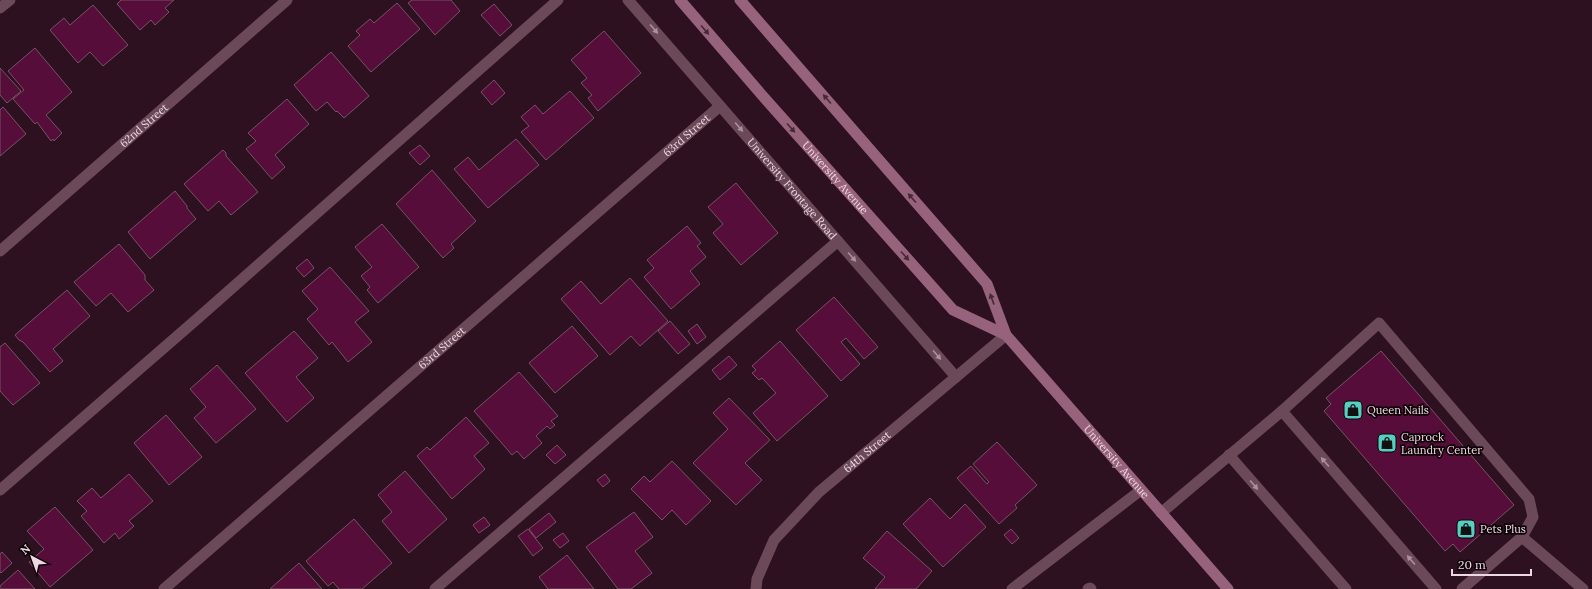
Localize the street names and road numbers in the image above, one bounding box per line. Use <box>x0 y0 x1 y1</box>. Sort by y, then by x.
street label: 62nd Street <box>117 100 171 150</box>
street label: 63rd Street <box>660 110 713 159</box>
street label: University Frontage Road <box>744 135 840 242</box>
street label: University Avenue <box>799 138 872 217</box>
street label: 63rd Street <box>415 323 469 372</box>
street label: University Avenue <box>1081 422 1153 501</box>
street label: 64th Street <box>840 427 894 476</box>

